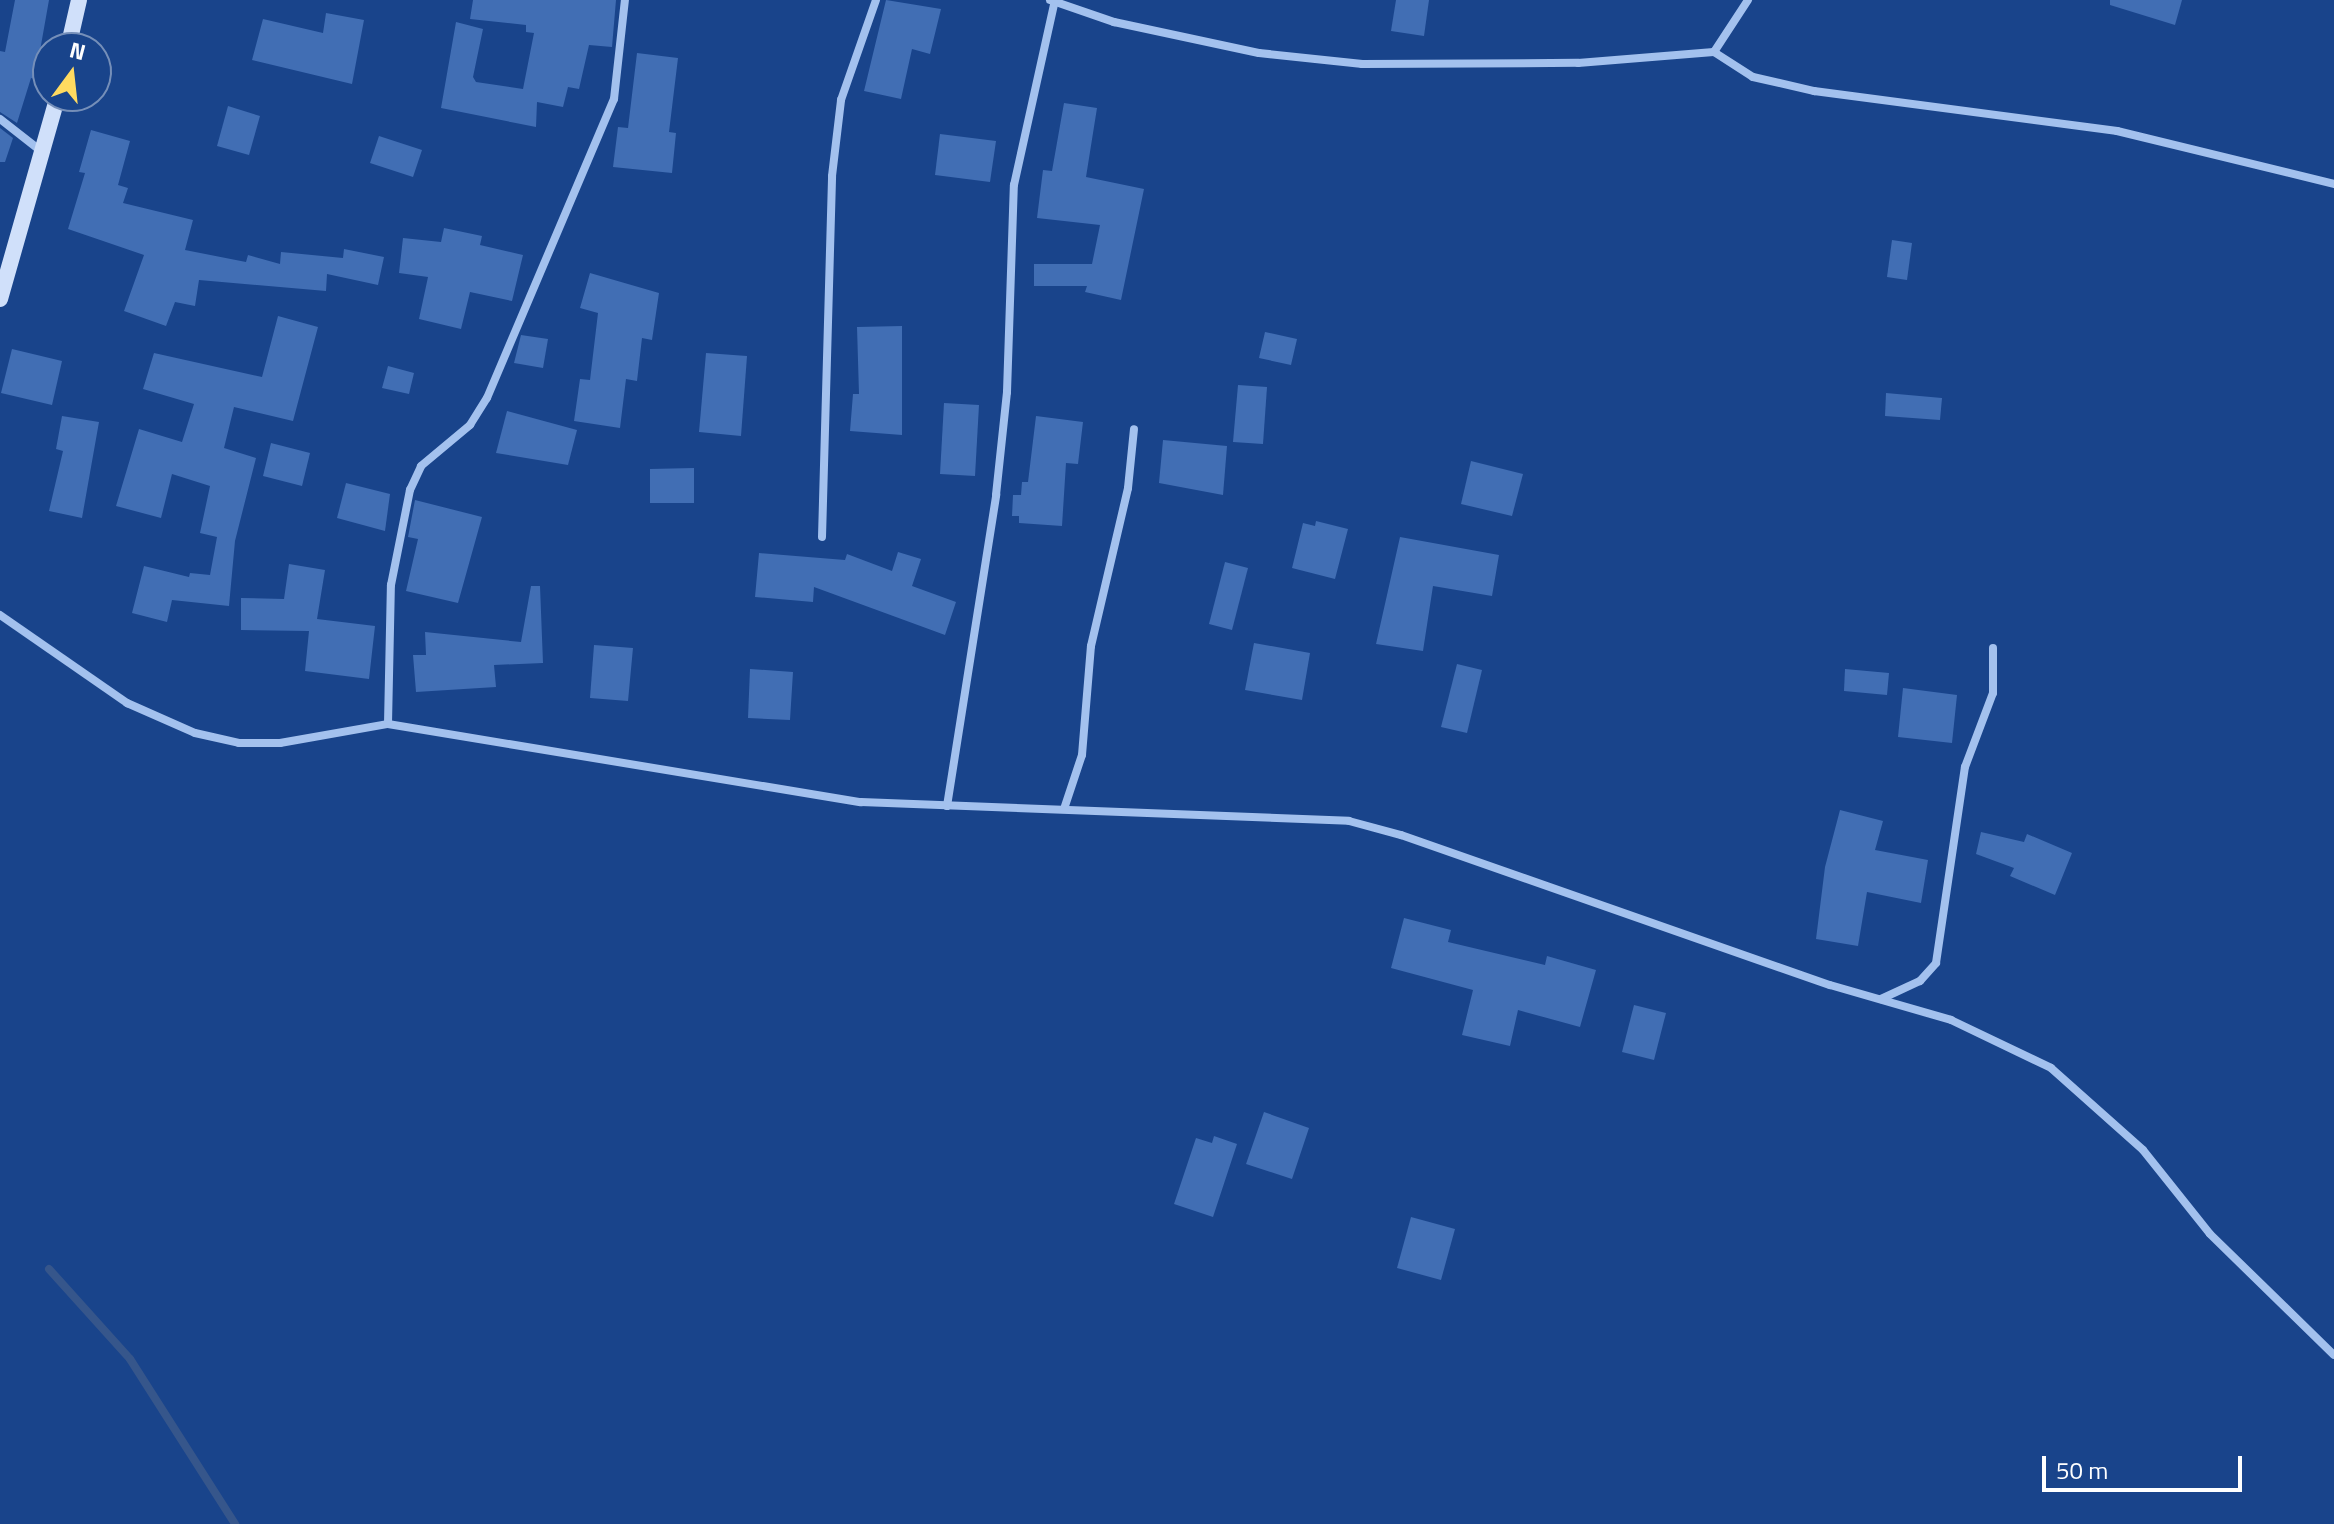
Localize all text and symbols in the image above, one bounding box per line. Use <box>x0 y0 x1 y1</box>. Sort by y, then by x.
north arrow <box>32 32 112 112</box>
text: N <box>66 32 89 69</box>
scale bar <box>2046 1440 2246 1490</box>
text: 50 m <box>2056 1452 2108 1488</box>

